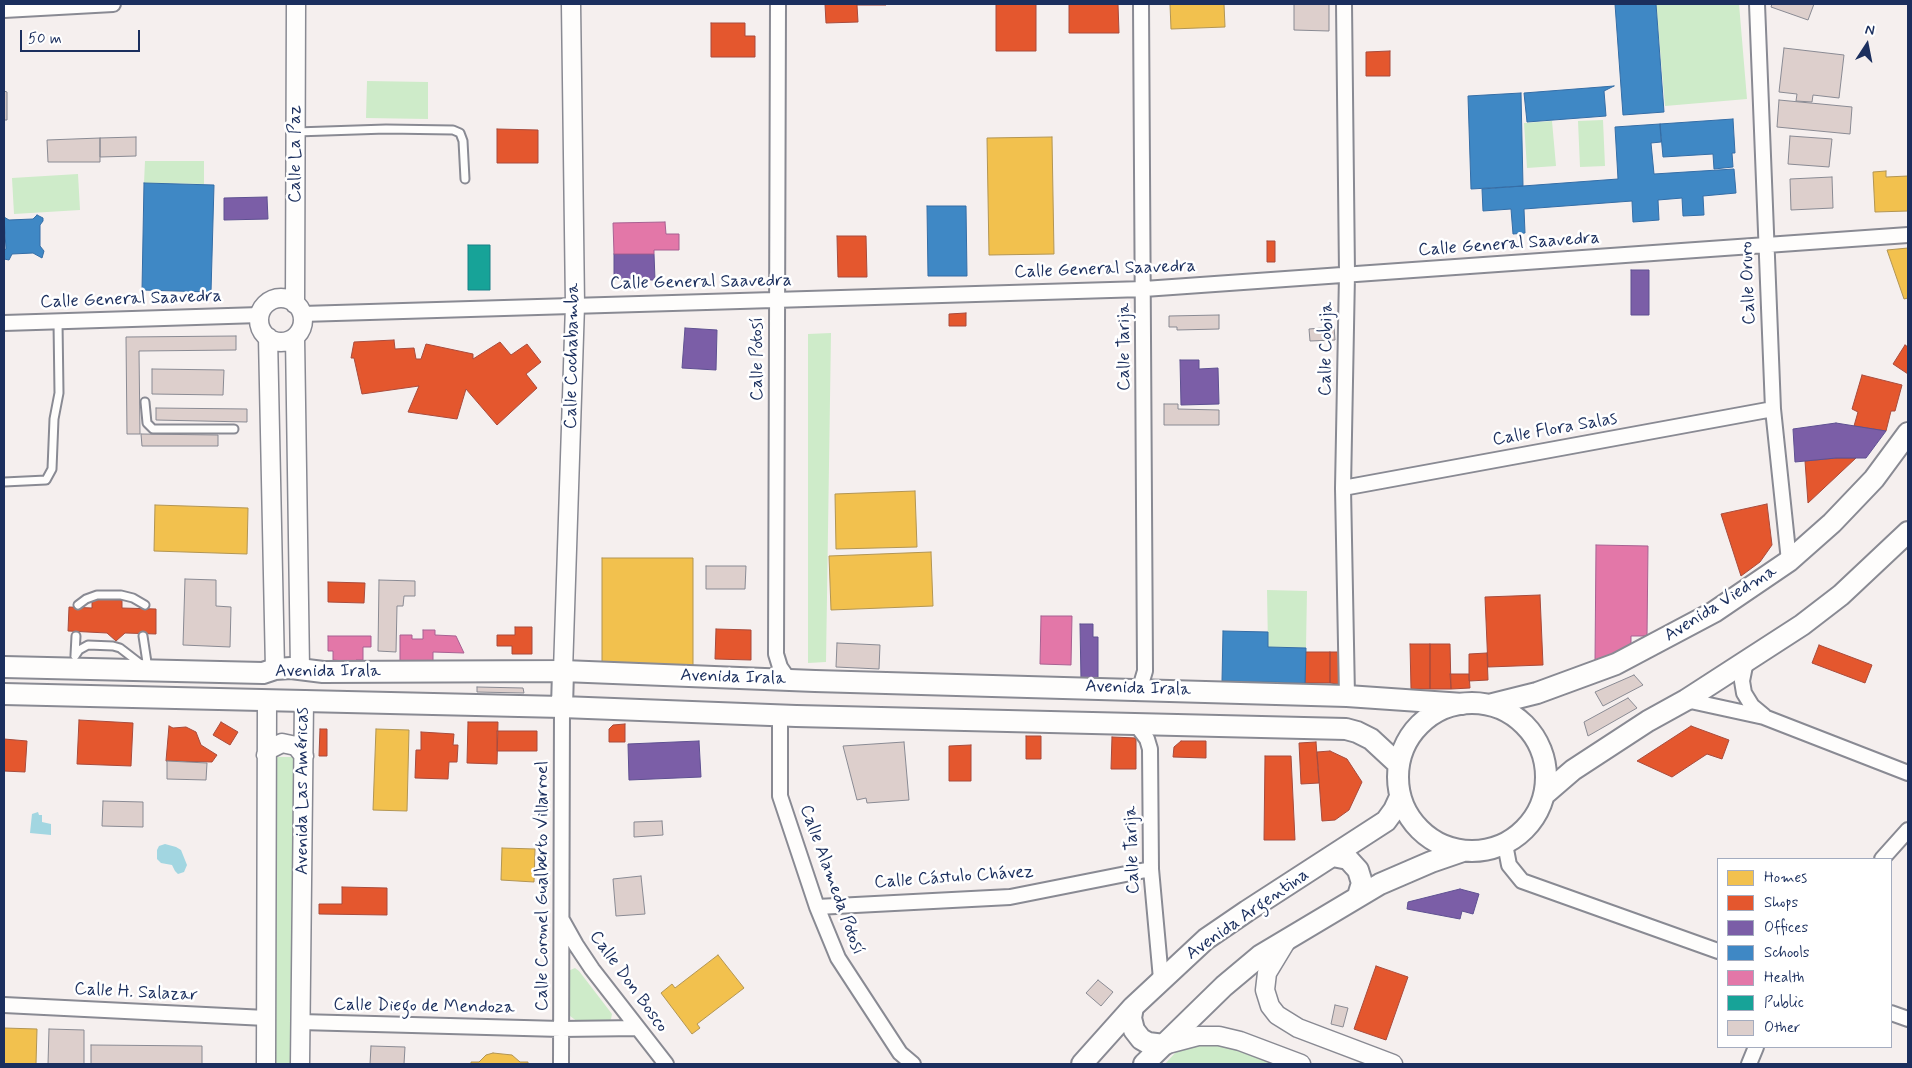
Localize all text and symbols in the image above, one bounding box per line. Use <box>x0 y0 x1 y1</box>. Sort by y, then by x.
scale bar <box>22 20 142 52</box>
north arrow <box>1842 20 1892 70</box>
text: N <box>1864 21 1876 40</box>
text: 50 m <box>28 29 62 49</box>
street label: Calle La Paz <box>285 105 307 203</box>
street label: Calle General Saavedra <box>1417 228 1601 262</box>
street label: Calle Oruro <box>1737 241 1761 325</box>
street label: Calle General Saavedra <box>1014 256 1196 284</box>
street label: Calle General Saavedra <box>610 271 792 295</box>
street label: Calle Cochabamba <box>561 283 585 429</box>
street label: Calle General Saavedra <box>40 286 222 314</box>
street label: Calle Cobija <box>1315 302 1339 396</box>
street label: Calle Tarija <box>1114 303 1136 391</box>
street label: Calle Potosí <box>747 317 769 401</box>
street label: Calle Flora Salas <box>1491 408 1619 452</box>
street label: Avenida Viedma <box>1661 561 1781 647</box>
street label: Avenida Irala <box>275 661 381 683</box>
street label: Avenida Irala <box>680 665 786 691</box>
street label: Avenida Irala <box>1085 676 1191 702</box>
street label: Avenida Las Américas <box>292 707 314 875</box>
street label: Calle Coronel Gualberto Villarroel <box>532 761 554 1011</box>
street label: Calle Alameda Potosí <box>794 802 868 958</box>
street label: Calle Tarija <box>1121 806 1145 894</box>
legend <box>1717 858 1892 1048</box>
street label: Calle Cástulo Chávez <box>874 862 1034 894</box>
street label: Avenida Argentina <box>1182 865 1314 965</box>
text: Homes <box>1764 868 1807 888</box>
text: Shops <box>1764 893 1798 913</box>
text: Offices <box>1764 918 1808 938</box>
street label: Calle Don Bosco <box>584 927 672 1037</box>
text: Schools <box>1764 943 1810 963</box>
text: Health <box>1764 968 1805 988</box>
street label: Calle H. Salazar <box>74 979 198 1007</box>
text: Public <box>1764 993 1804 1013</box>
street label: Calle Diego de Mendoza <box>333 995 515 1019</box>
text: Other <box>1764 1018 1800 1038</box>

